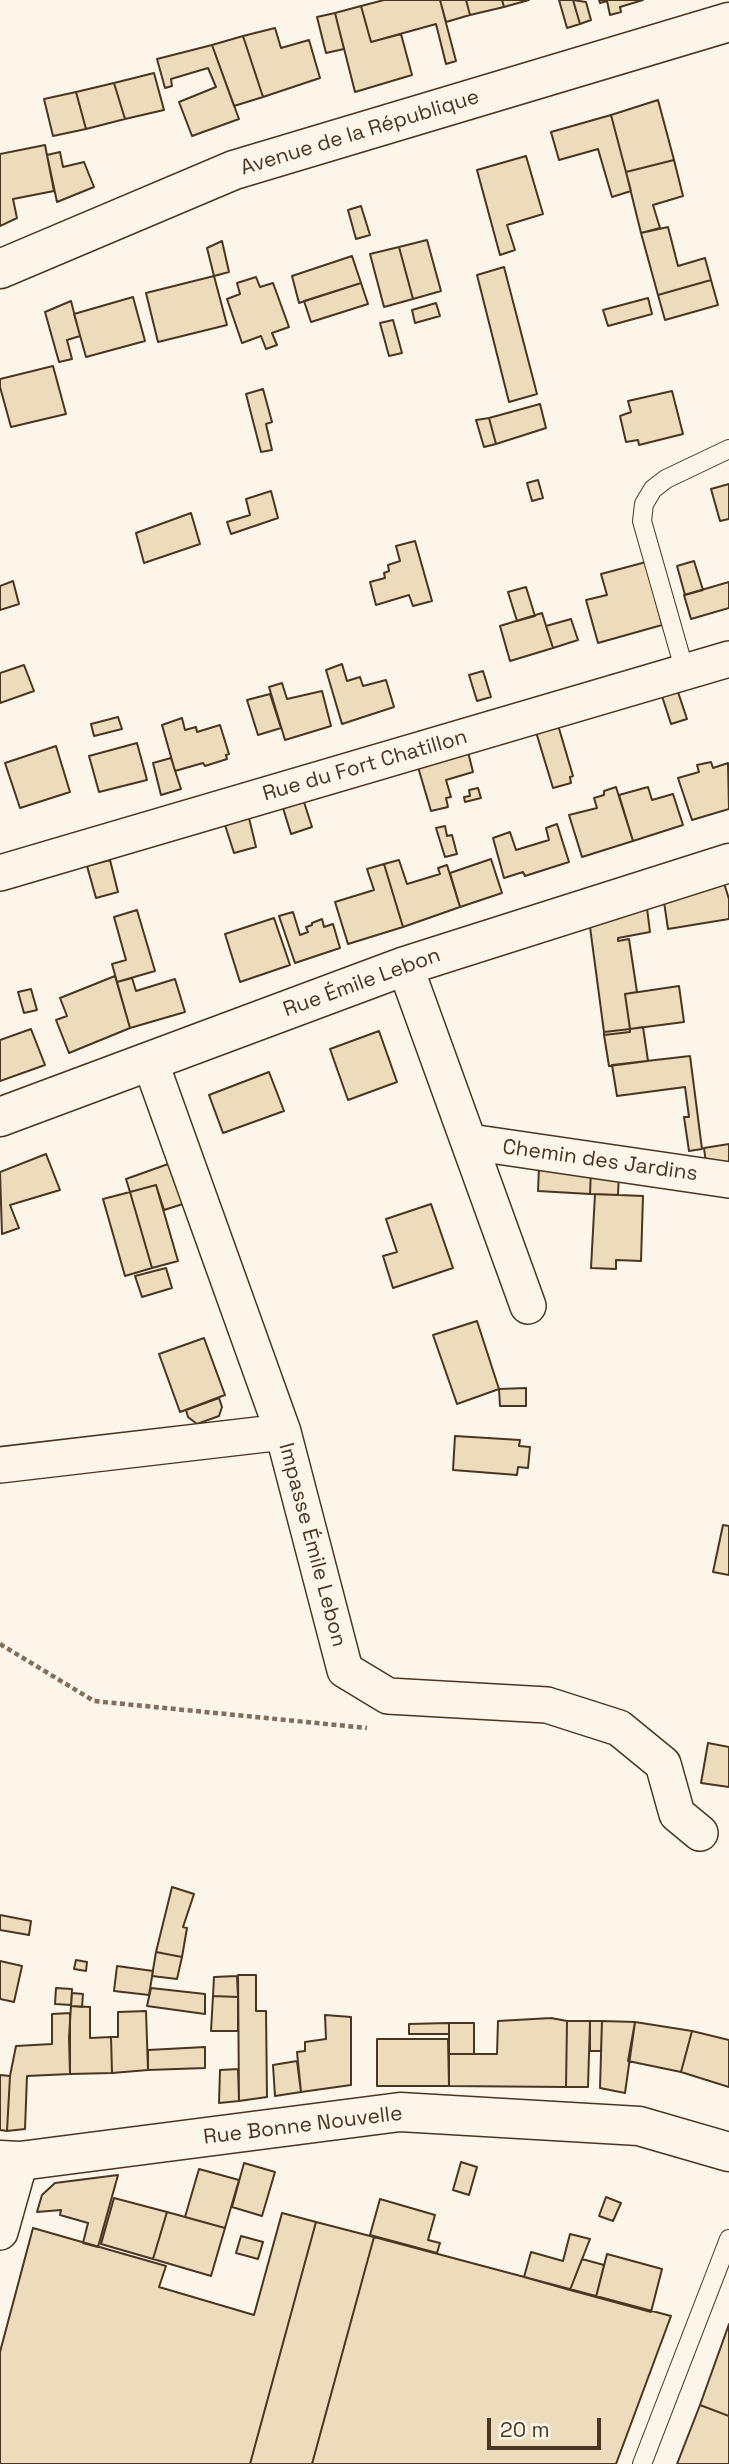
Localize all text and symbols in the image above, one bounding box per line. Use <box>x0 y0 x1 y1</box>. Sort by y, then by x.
street label: Avenue de la République <box>238 85 482 181</box>
street label: Rue du Fort Chatillon <box>260 725 470 807</box>
street label: Rue Émile Lebon <box>280 943 444 1023</box>
street label: Chemin des Jardins <box>501 1135 699 1187</box>
street label: Impasse Émile Lebon <box>273 1440 351 1650</box>
street label: Rue Bonne Nouvelle <box>202 2101 404 2151</box>
scale bar <box>491 2404 605 2448</box>
text: 20 m <box>500 2416 550 2443</box>

